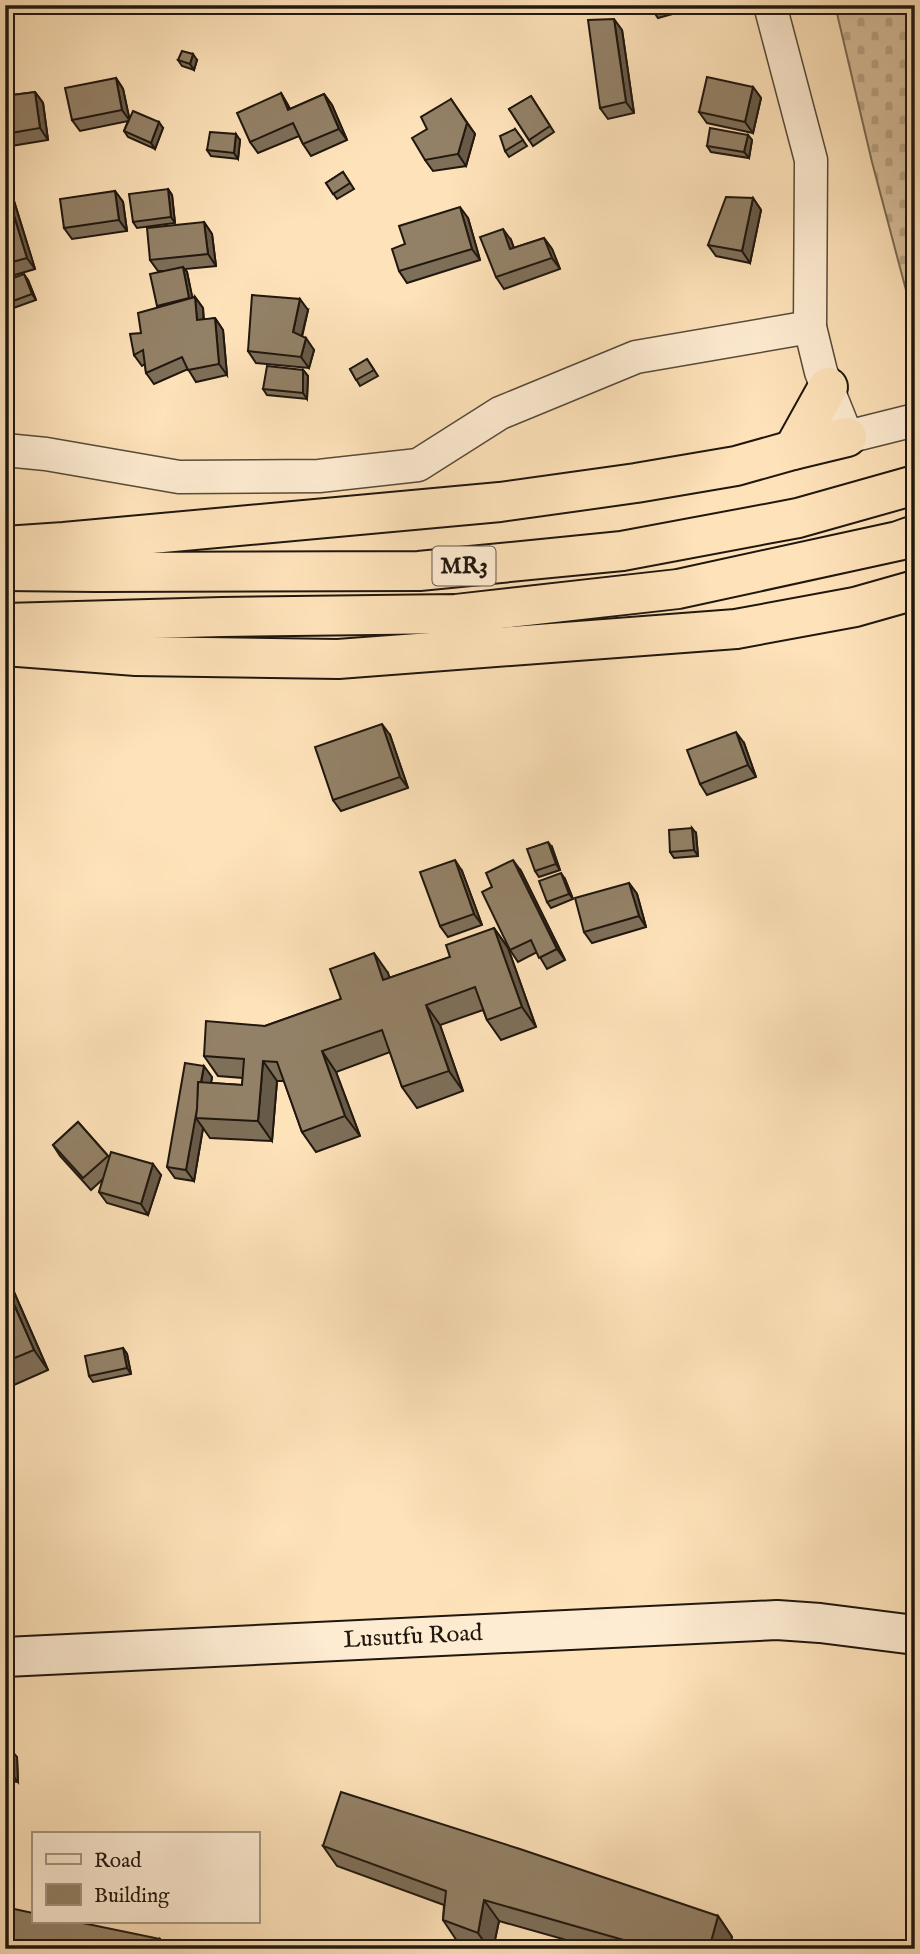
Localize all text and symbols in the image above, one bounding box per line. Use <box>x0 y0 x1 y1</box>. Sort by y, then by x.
road number: MR3 <box>433 546 496 586</box>
street label: Lusutfu Road <box>343 1618 484 1656</box>
legend <box>32 1832 259 1923</box>
text: Road <box>94 1848 142 1875</box>
text: Building <box>94 1883 170 1910</box>

